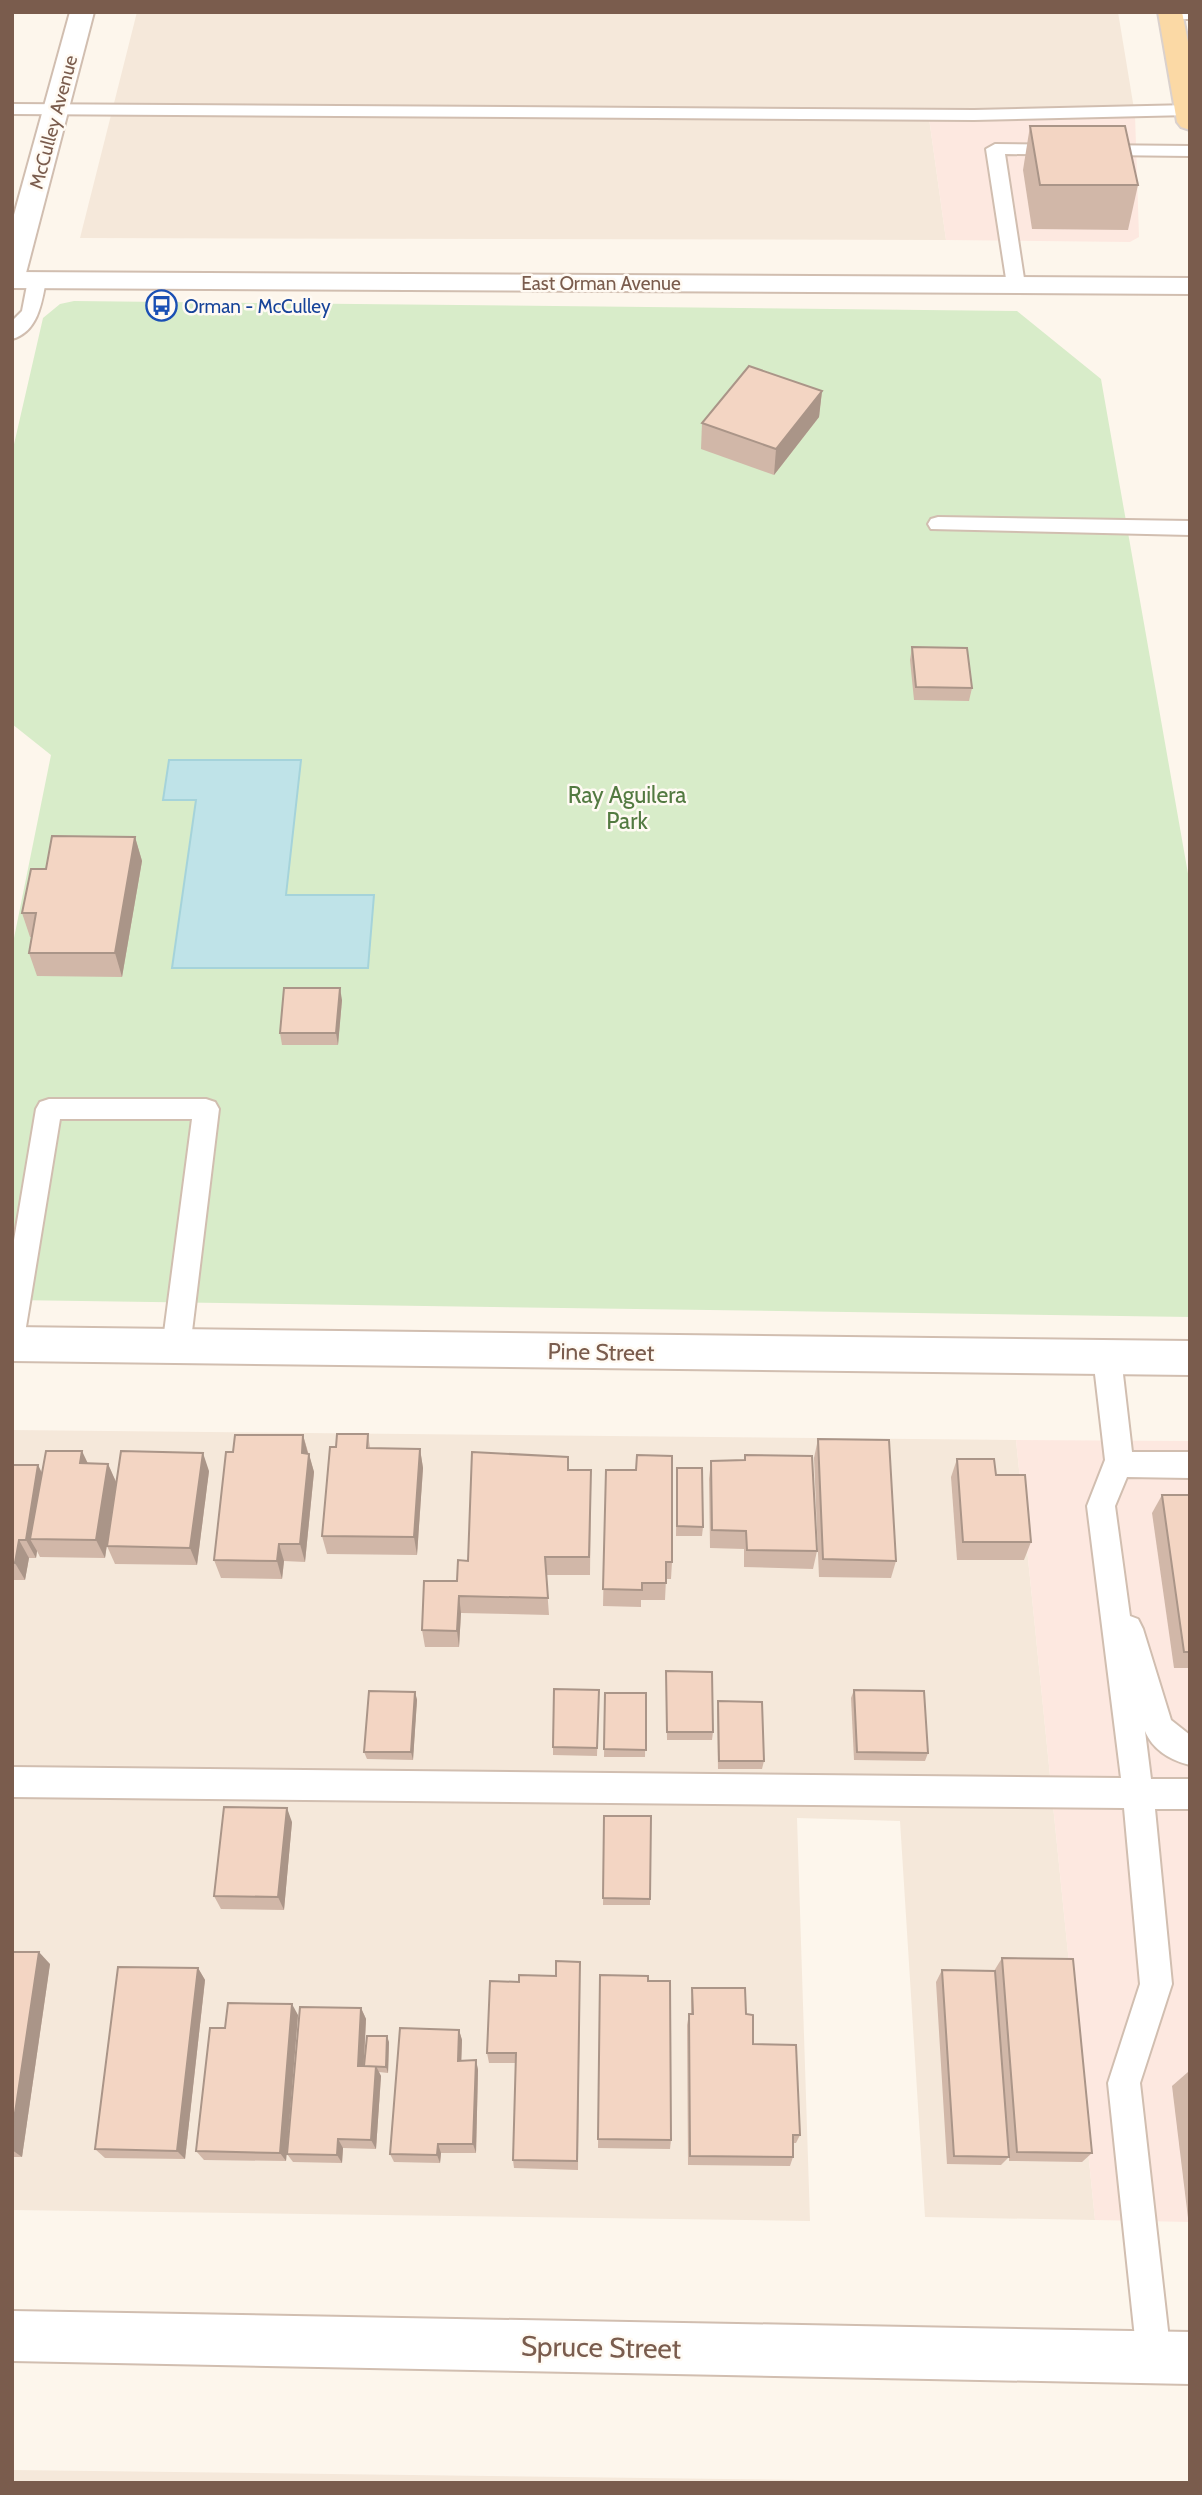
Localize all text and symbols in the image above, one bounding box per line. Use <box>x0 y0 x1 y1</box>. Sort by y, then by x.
street label: McCulley Avenue <box>25 52 82 192</box>
street label: East Orman Avenue <box>521 272 681 295</box>
bus stop icon: Orman - McCulley <box>144 289 178 323</box>
place label: Orman - McCulley <box>184 295 331 318</box>
park label: Ray Aguilera Park <box>568 781 686 835</box>
street label: Pine Street <box>547 1337 655 1367</box>
street label: Spruce Street <box>521 2329 681 2365</box>

